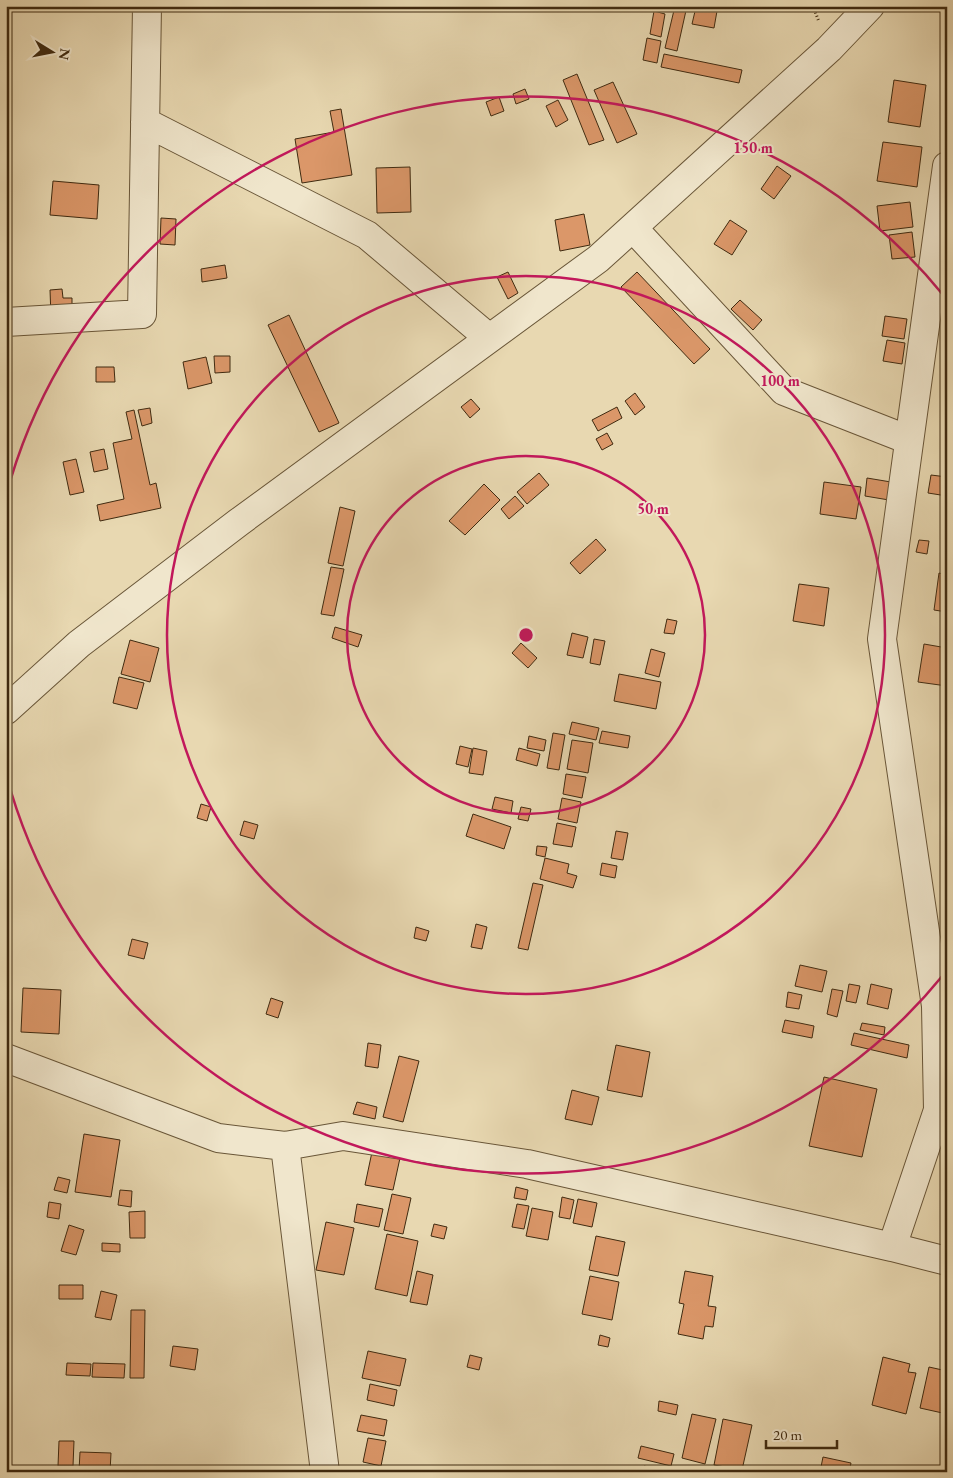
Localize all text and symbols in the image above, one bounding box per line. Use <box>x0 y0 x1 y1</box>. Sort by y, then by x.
north arrow <box>28 28 78 78</box>
text: N <box>55 47 75 62</box>
text: 150 m <box>733 138 773 157</box>
text: 100 m <box>760 371 800 390</box>
text: 50 m <box>637 499 669 518</box>
centre of rings <box>517 626 535 644</box>
scale bar <box>766 1418 837 1450</box>
text: 20 m <box>773 1425 802 1444</box>

